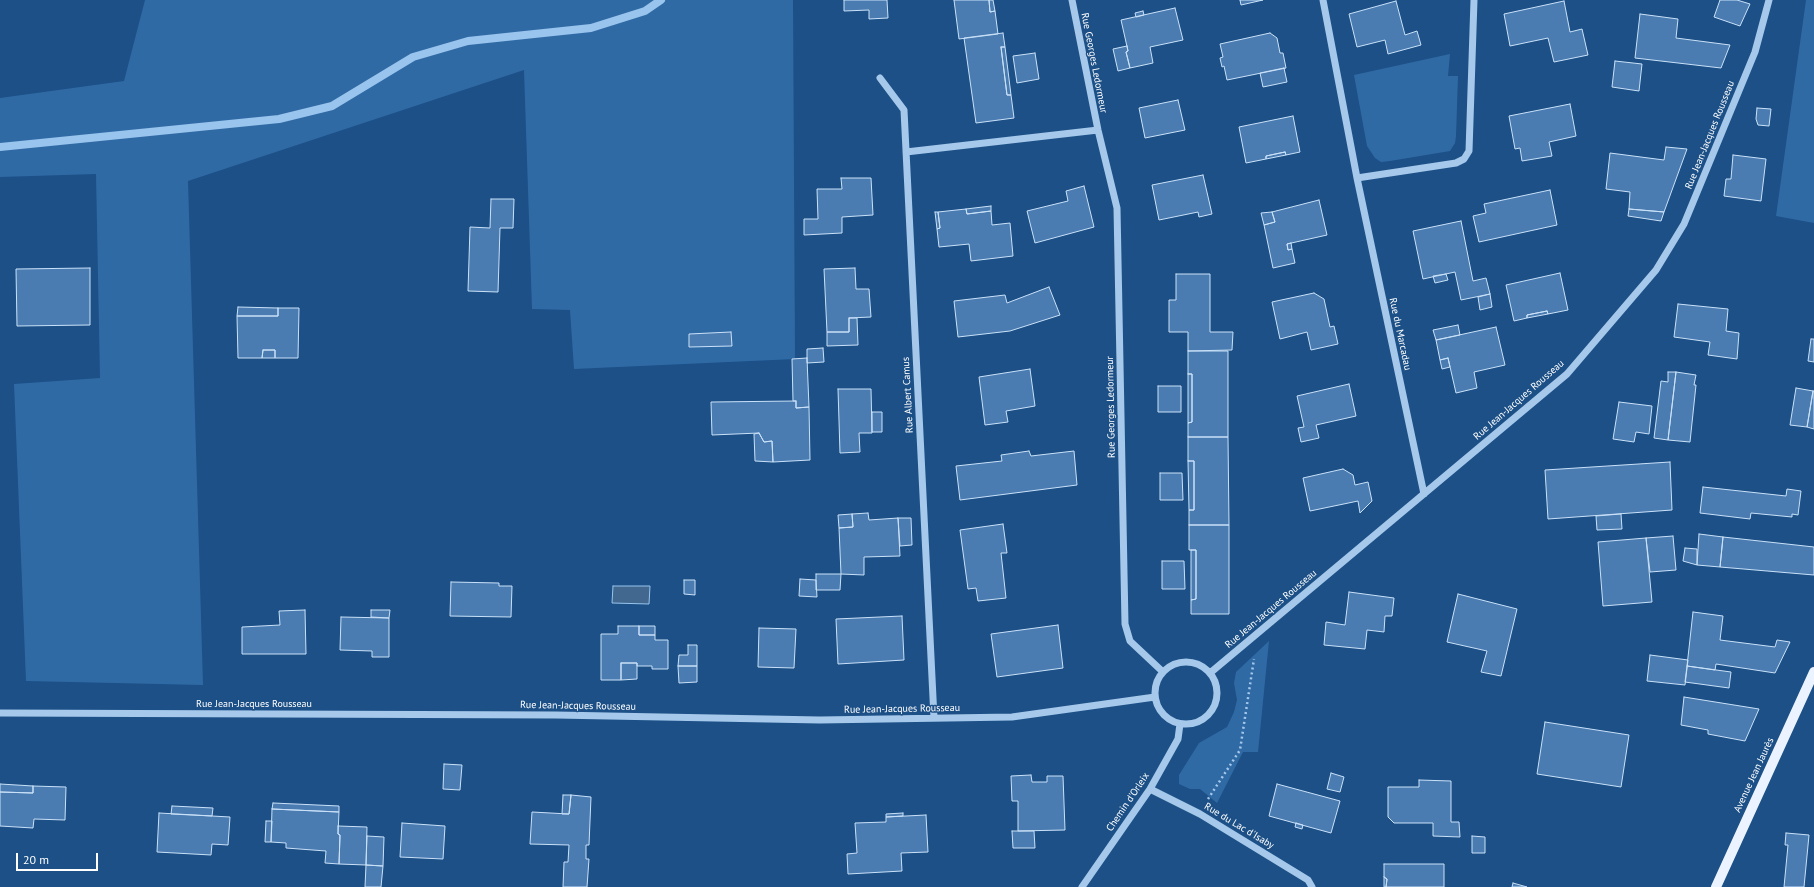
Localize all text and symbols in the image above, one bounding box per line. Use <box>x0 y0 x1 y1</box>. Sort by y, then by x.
street label: Rue Georges Ledormeur <box>1078 12 1110 114</box>
street label: Rue Jean-Jacques Rousseau <box>1683 79 1737 191</box>
street label: Rue du Marcadau <box>1386 297 1414 371</box>
street label: Rue Georges Ledormeur <box>1104 356 1118 458</box>
street label: Rue Albert Camus <box>900 357 916 433</box>
street label: Rue Jean-Jacques Rousseau <box>1471 357 1567 443</box>
street label: Rue Jean-Jacques Rousseau <box>1223 567 1319 651</box>
street label: Rue Jean-Jacques Rousseau <box>196 698 312 710</box>
street label: Rue Jean-Jacques Rousseau <box>520 699 636 713</box>
street label: Rue Jean-Jacques Rousseau <box>844 702 960 716</box>
street label: Avenue Jean Jaurès <box>1731 736 1777 814</box>
street label: Chemin d'Orleix <box>1104 770 1152 834</box>
street label: Rue du Lac d'Isaby <box>1202 800 1276 852</box>
scale bar <box>18 845 100 871</box>
text: 20 m <box>23 852 49 867</box>

